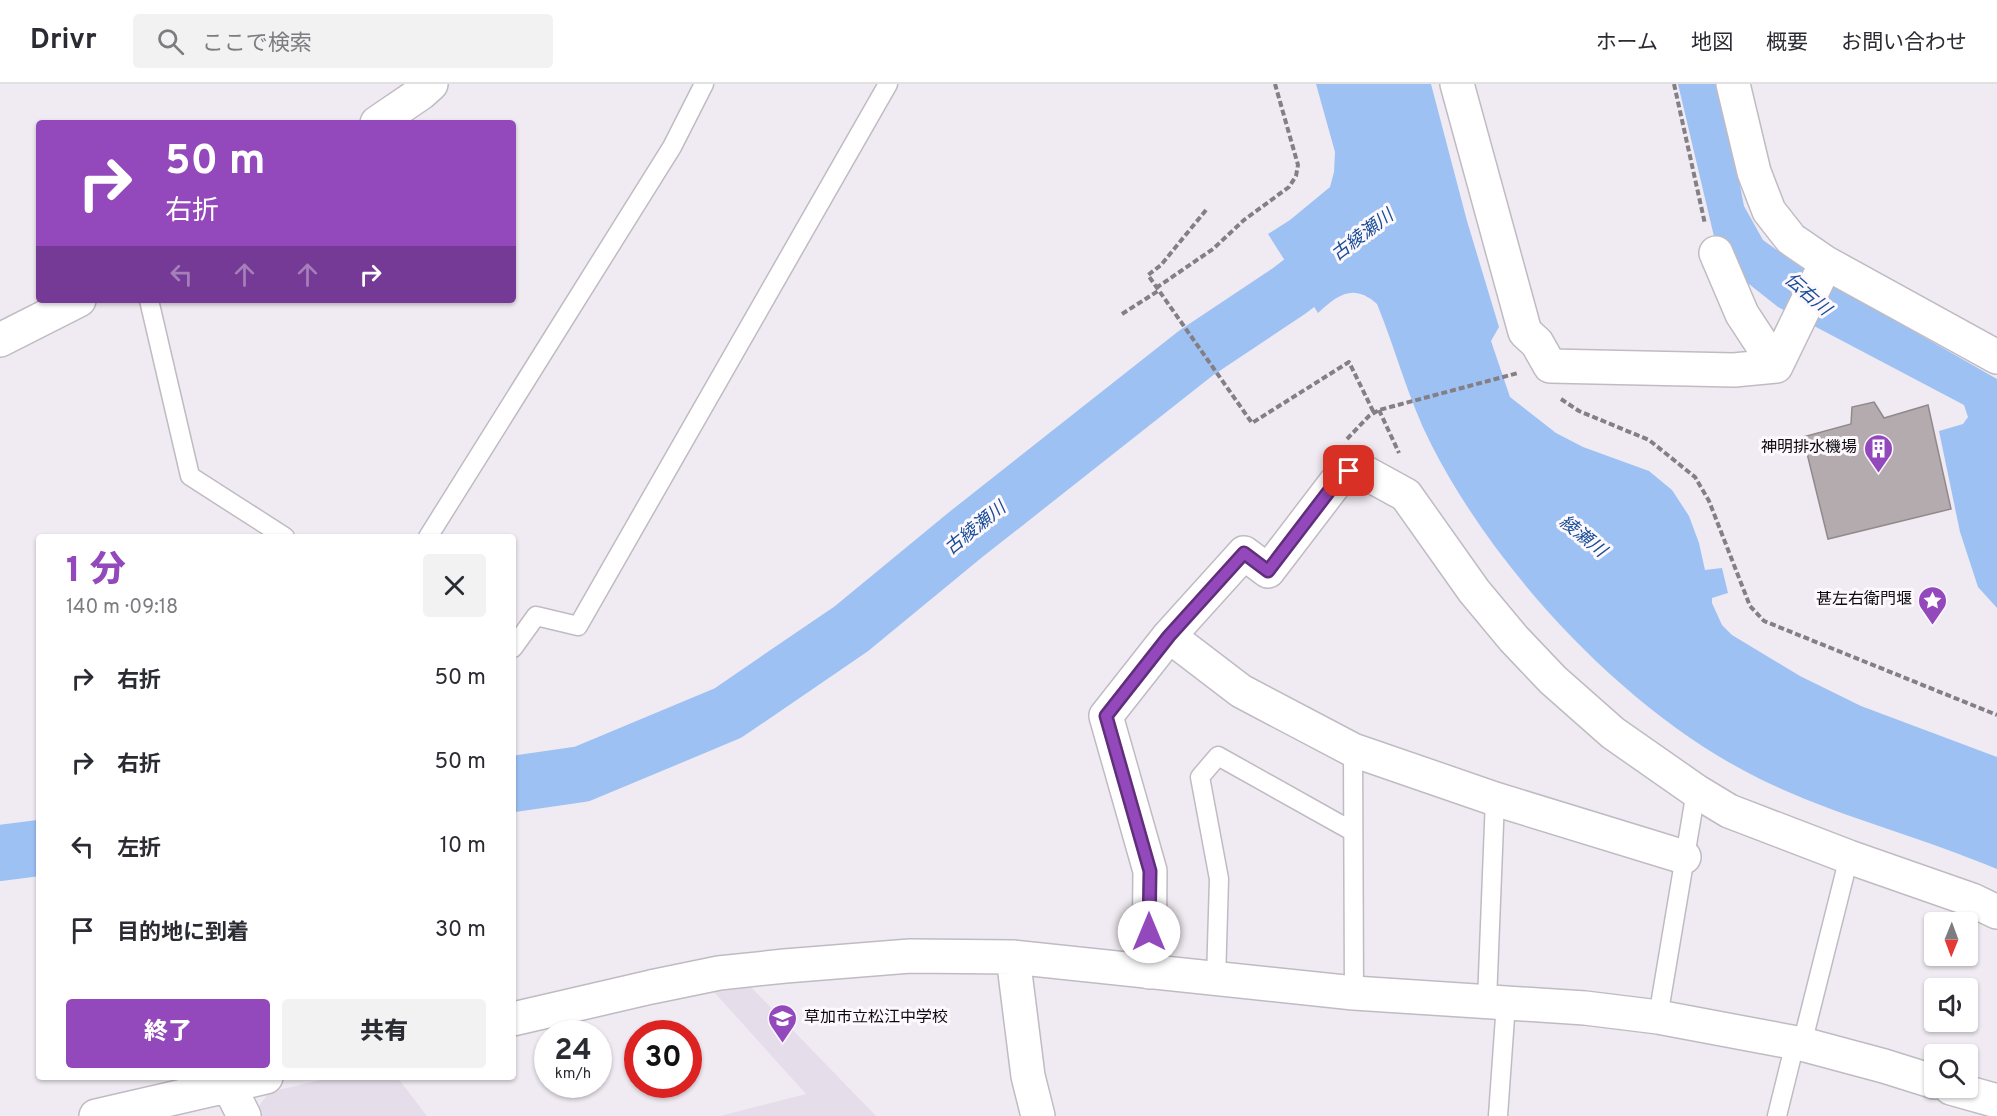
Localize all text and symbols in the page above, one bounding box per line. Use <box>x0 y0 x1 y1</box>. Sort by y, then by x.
search box <box>133 14 553 68</box>
text: Drivr <box>30 23 97 59</box>
icon: search <box>154 25 187 58</box>
text: ホーム <box>1596 30 1658 57</box>
text: 地図 <box>1691 30 1733 57</box>
text: 概要 <box>1766 30 1808 57</box>
text: お問い合わせ <box>1841 30 1967 57</box>
text: ここで検索 <box>202 31 312 58</box>
text: 50 m <box>165 136 266 189</box>
icon: right <box>66 144 144 222</box>
text: 右折 <box>165 195 219 229</box>
water label: 古綾瀬川 <box>1327 204 1400 267</box>
icon: left <box>165 258 198 291</box>
icon: ahead <box>228 258 261 291</box>
icon: ahead <box>291 258 324 291</box>
icon: right <box>354 258 387 291</box>
water label: 伝右川 <box>1779 269 1836 323</box>
building icon: 神明排水機場 <box>1862 432 1894 474</box>
place label: 神明排水機場 <box>1761 438 1857 458</box>
pin <box>1323 445 1374 496</box>
icon: arrive <box>1332 454 1365 487</box>
water label: 古綾瀬川 <box>941 496 1013 561</box>
water label: 綾瀬川 <box>1554 511 1612 564</box>
text: 1 分 <box>66 549 126 595</box>
button: close <box>423 554 486 617</box>
place icon: 甚左右衛門堰 <box>1917 584 1949 626</box>
place label: 甚左右衛門堰 <box>1816 590 1912 610</box>
text: 140 m · 09:18 <box>66 595 178 621</box>
icon: right <box>66 662 99 695</box>
text: 50 m <box>434 665 486 692</box>
text: 右折 <box>117 668 161 695</box>
icon: right <box>66 746 99 779</box>
text: 50 m <box>434 749 486 776</box>
text: 右折 <box>117 752 161 779</box>
icon: left <box>66 830 99 863</box>
text: 10 m <box>440 833 486 860</box>
text: 左折 <box>117 836 161 863</box>
position arrow <box>1117 900 1181 964</box>
north arrow <box>1924 912 1978 966</box>
map controls <box>1924 912 1978 1098</box>
icon: arrive <box>66 914 99 947</box>
text: 30 m <box>435 917 486 944</box>
text: 目的地に到着 <box>117 920 249 947</box>
button: sound <box>1924 978 1978 1032</box>
button: 終了 <box>66 999 270 1068</box>
button: 共有 <box>282 999 486 1068</box>
school or university icon: 草加市立松江中学校 <box>767 1002 799 1044</box>
place label: 草加市立松江中学校 <box>804 1008 948 1028</box>
speed limit sign: 30 <box>624 1020 702 1098</box>
text: 24 <box>554 1033 592 1070</box>
button: search <box>1924 1044 1978 1098</box>
text: km/h <box>555 1065 591 1084</box>

